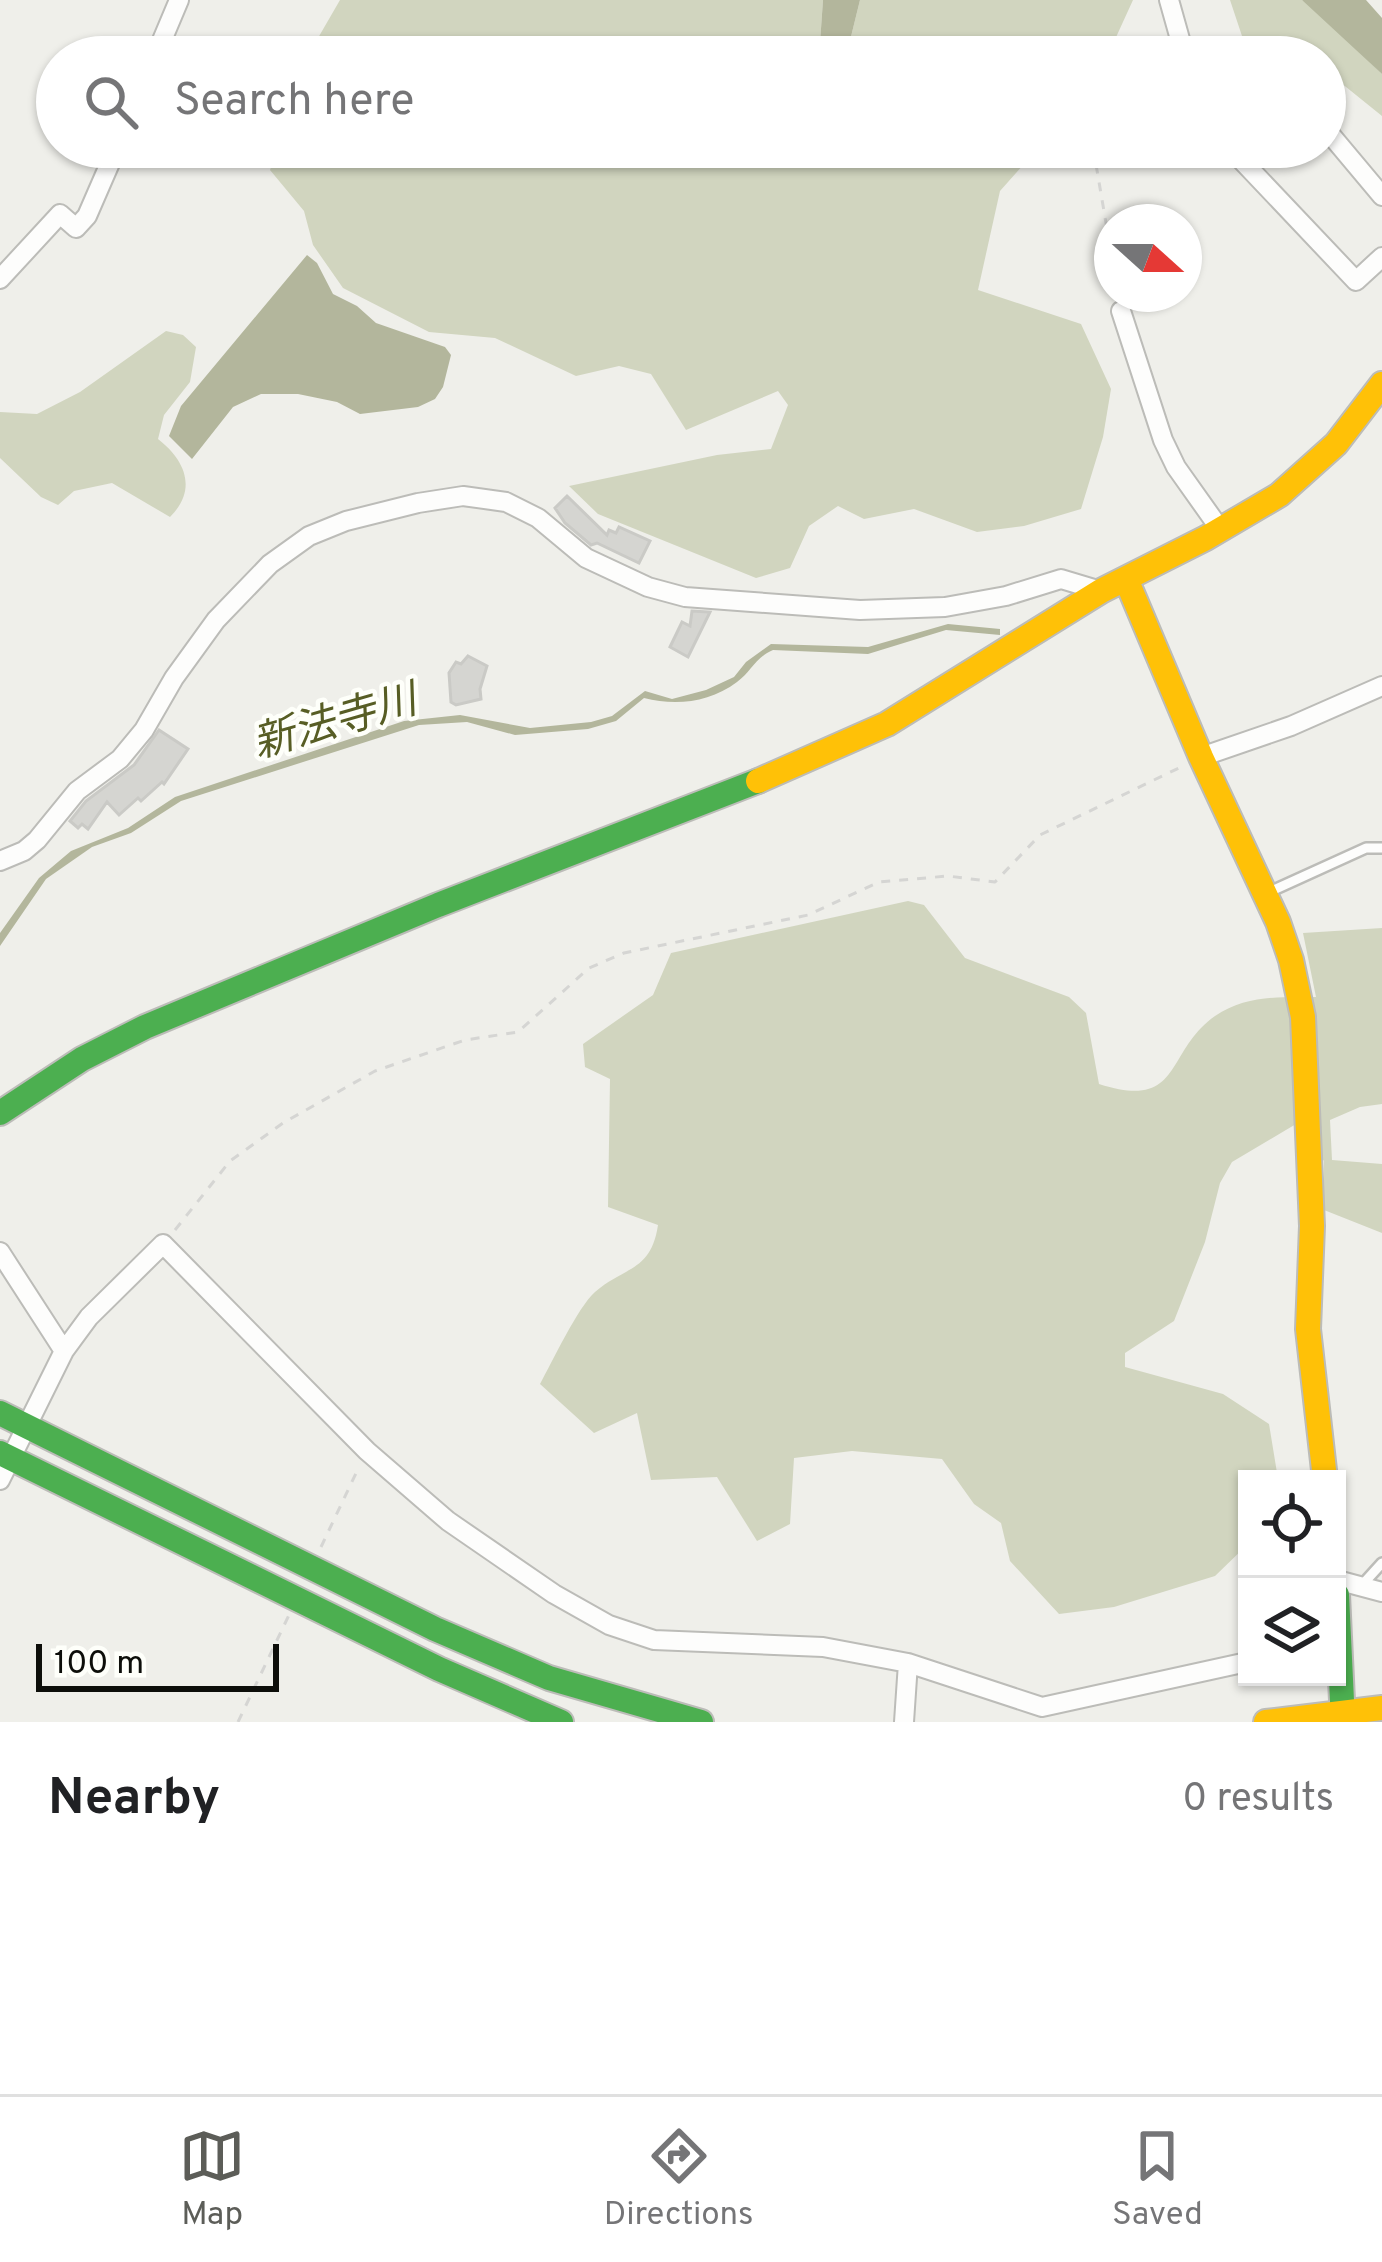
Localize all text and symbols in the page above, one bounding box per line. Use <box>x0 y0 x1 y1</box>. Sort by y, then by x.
search box <box>36 36 1346 168</box>
icon: search <box>78 69 144 135</box>
text: Search here <box>174 74 414 131</box>
north arrow <box>1094 204 1202 312</box>
water label: 新法寺川 <box>247 675 427 773</box>
map controls <box>1238 1470 1346 1686</box>
button: locate <box>1238 1470 1346 1578</box>
button: layers <box>1238 1578 1346 1686</box>
scale bar <box>36 1638 279 1691</box>
text: 100 m <box>54 1644 144 1686</box>
text: Nearby <box>48 1768 220 1833</box>
text: 0 results <box>1182 1776 1334 1825</box>
tab: Map <box>179 2123 245 2237</box>
tab: Directions <box>604 2123 754 2237</box>
tab: Saved <box>1112 2123 1203 2237</box>

